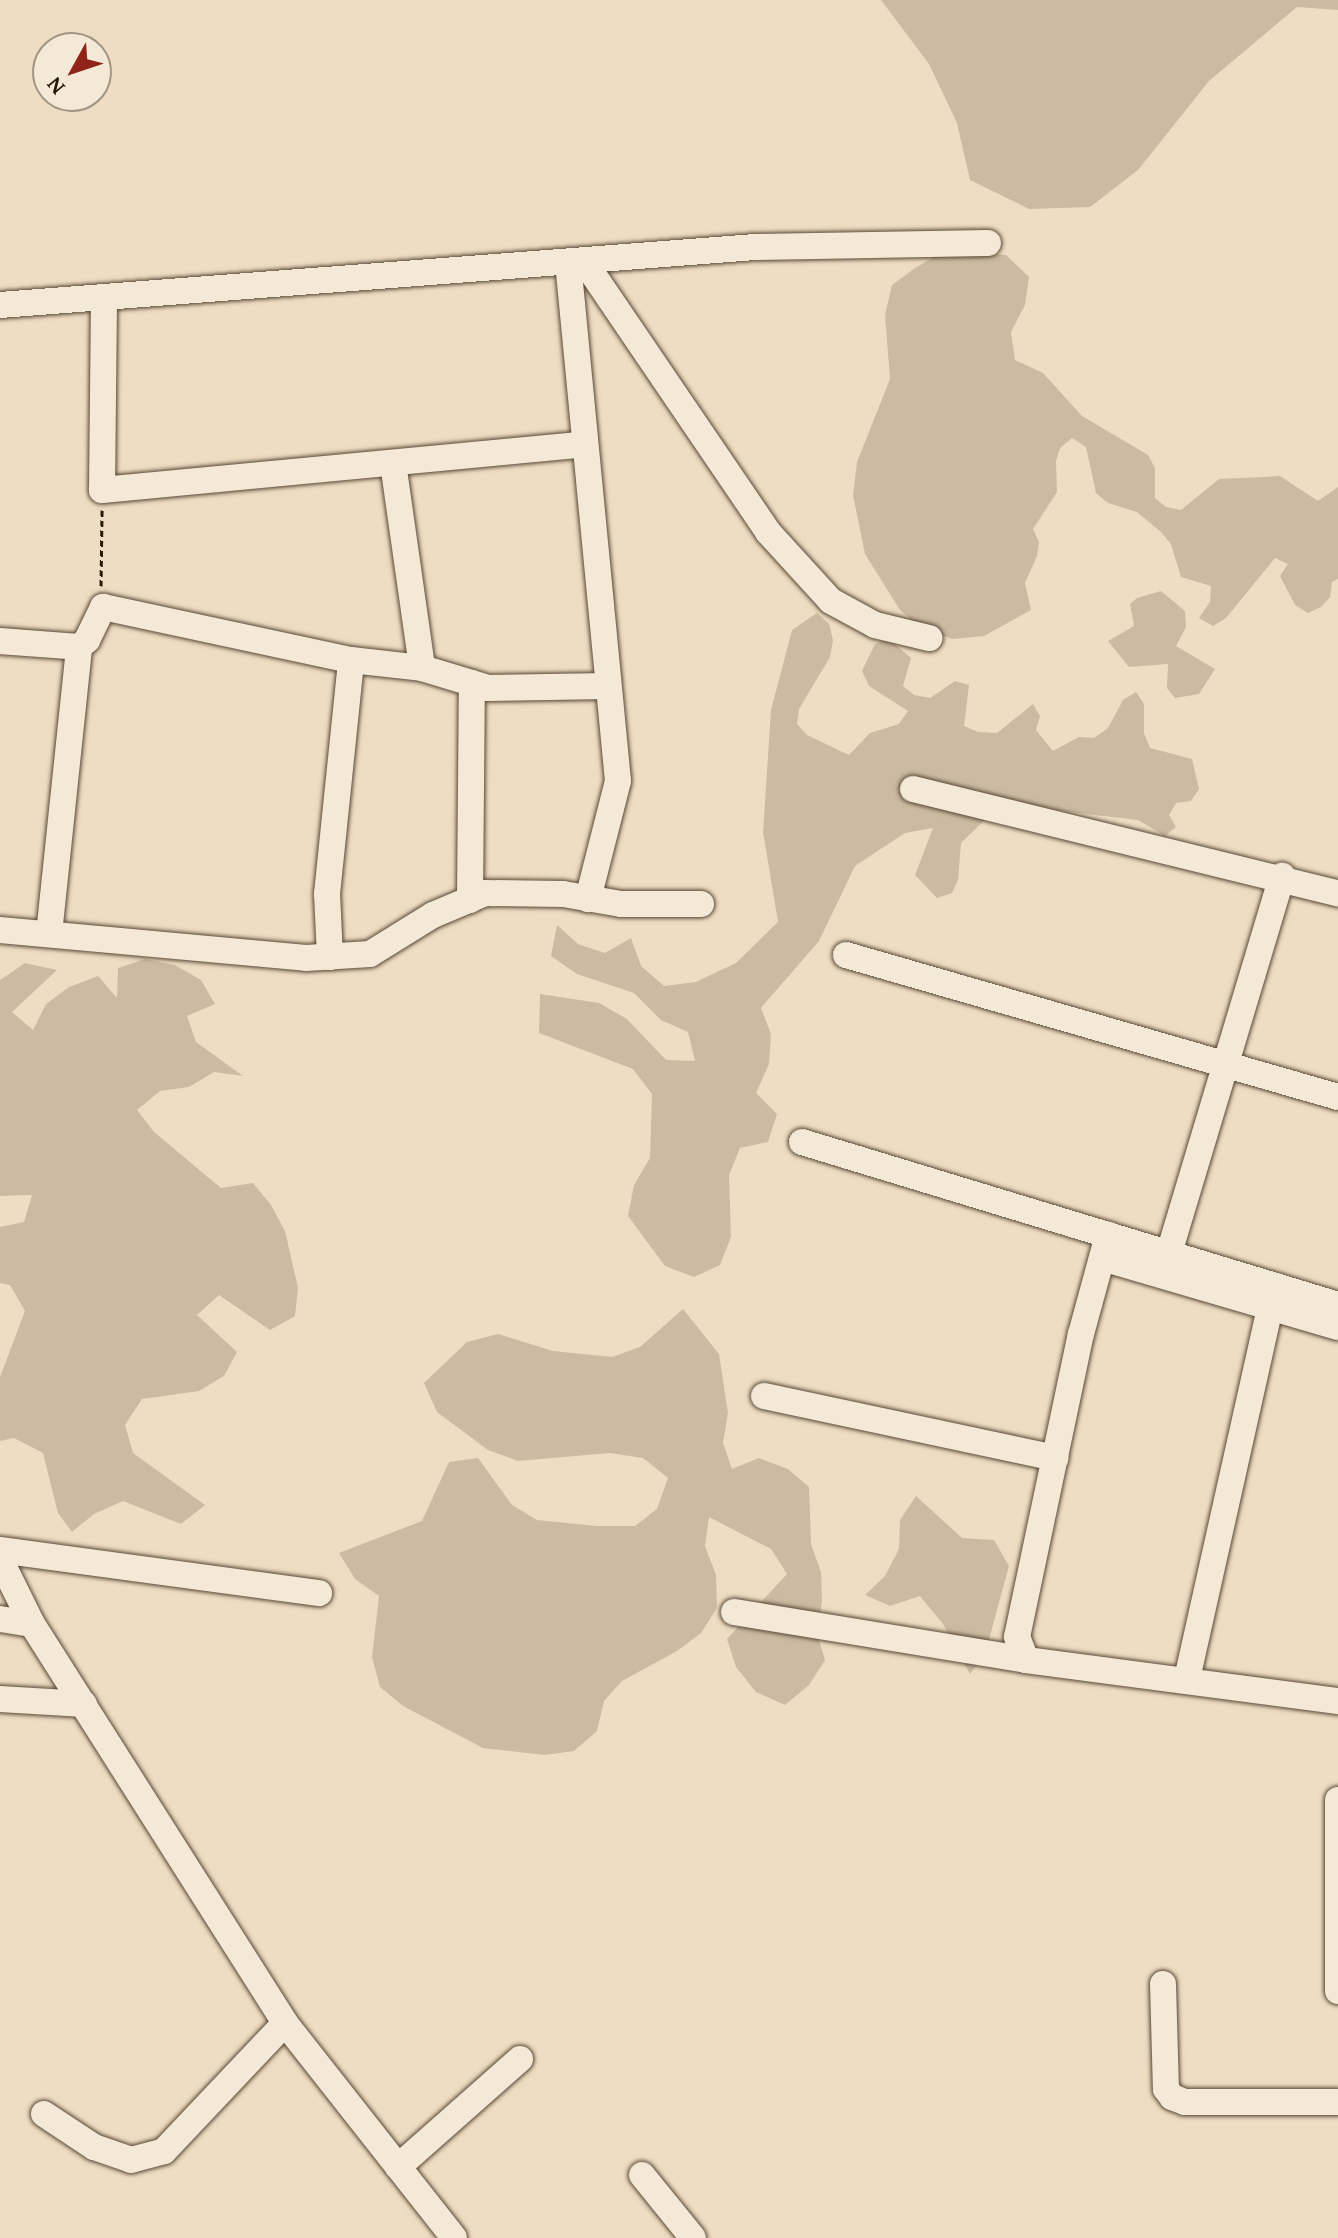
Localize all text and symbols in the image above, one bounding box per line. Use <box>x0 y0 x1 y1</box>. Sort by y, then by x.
north arrow <box>32 32 112 112</box>
text: N <box>38 70 72 102</box>

